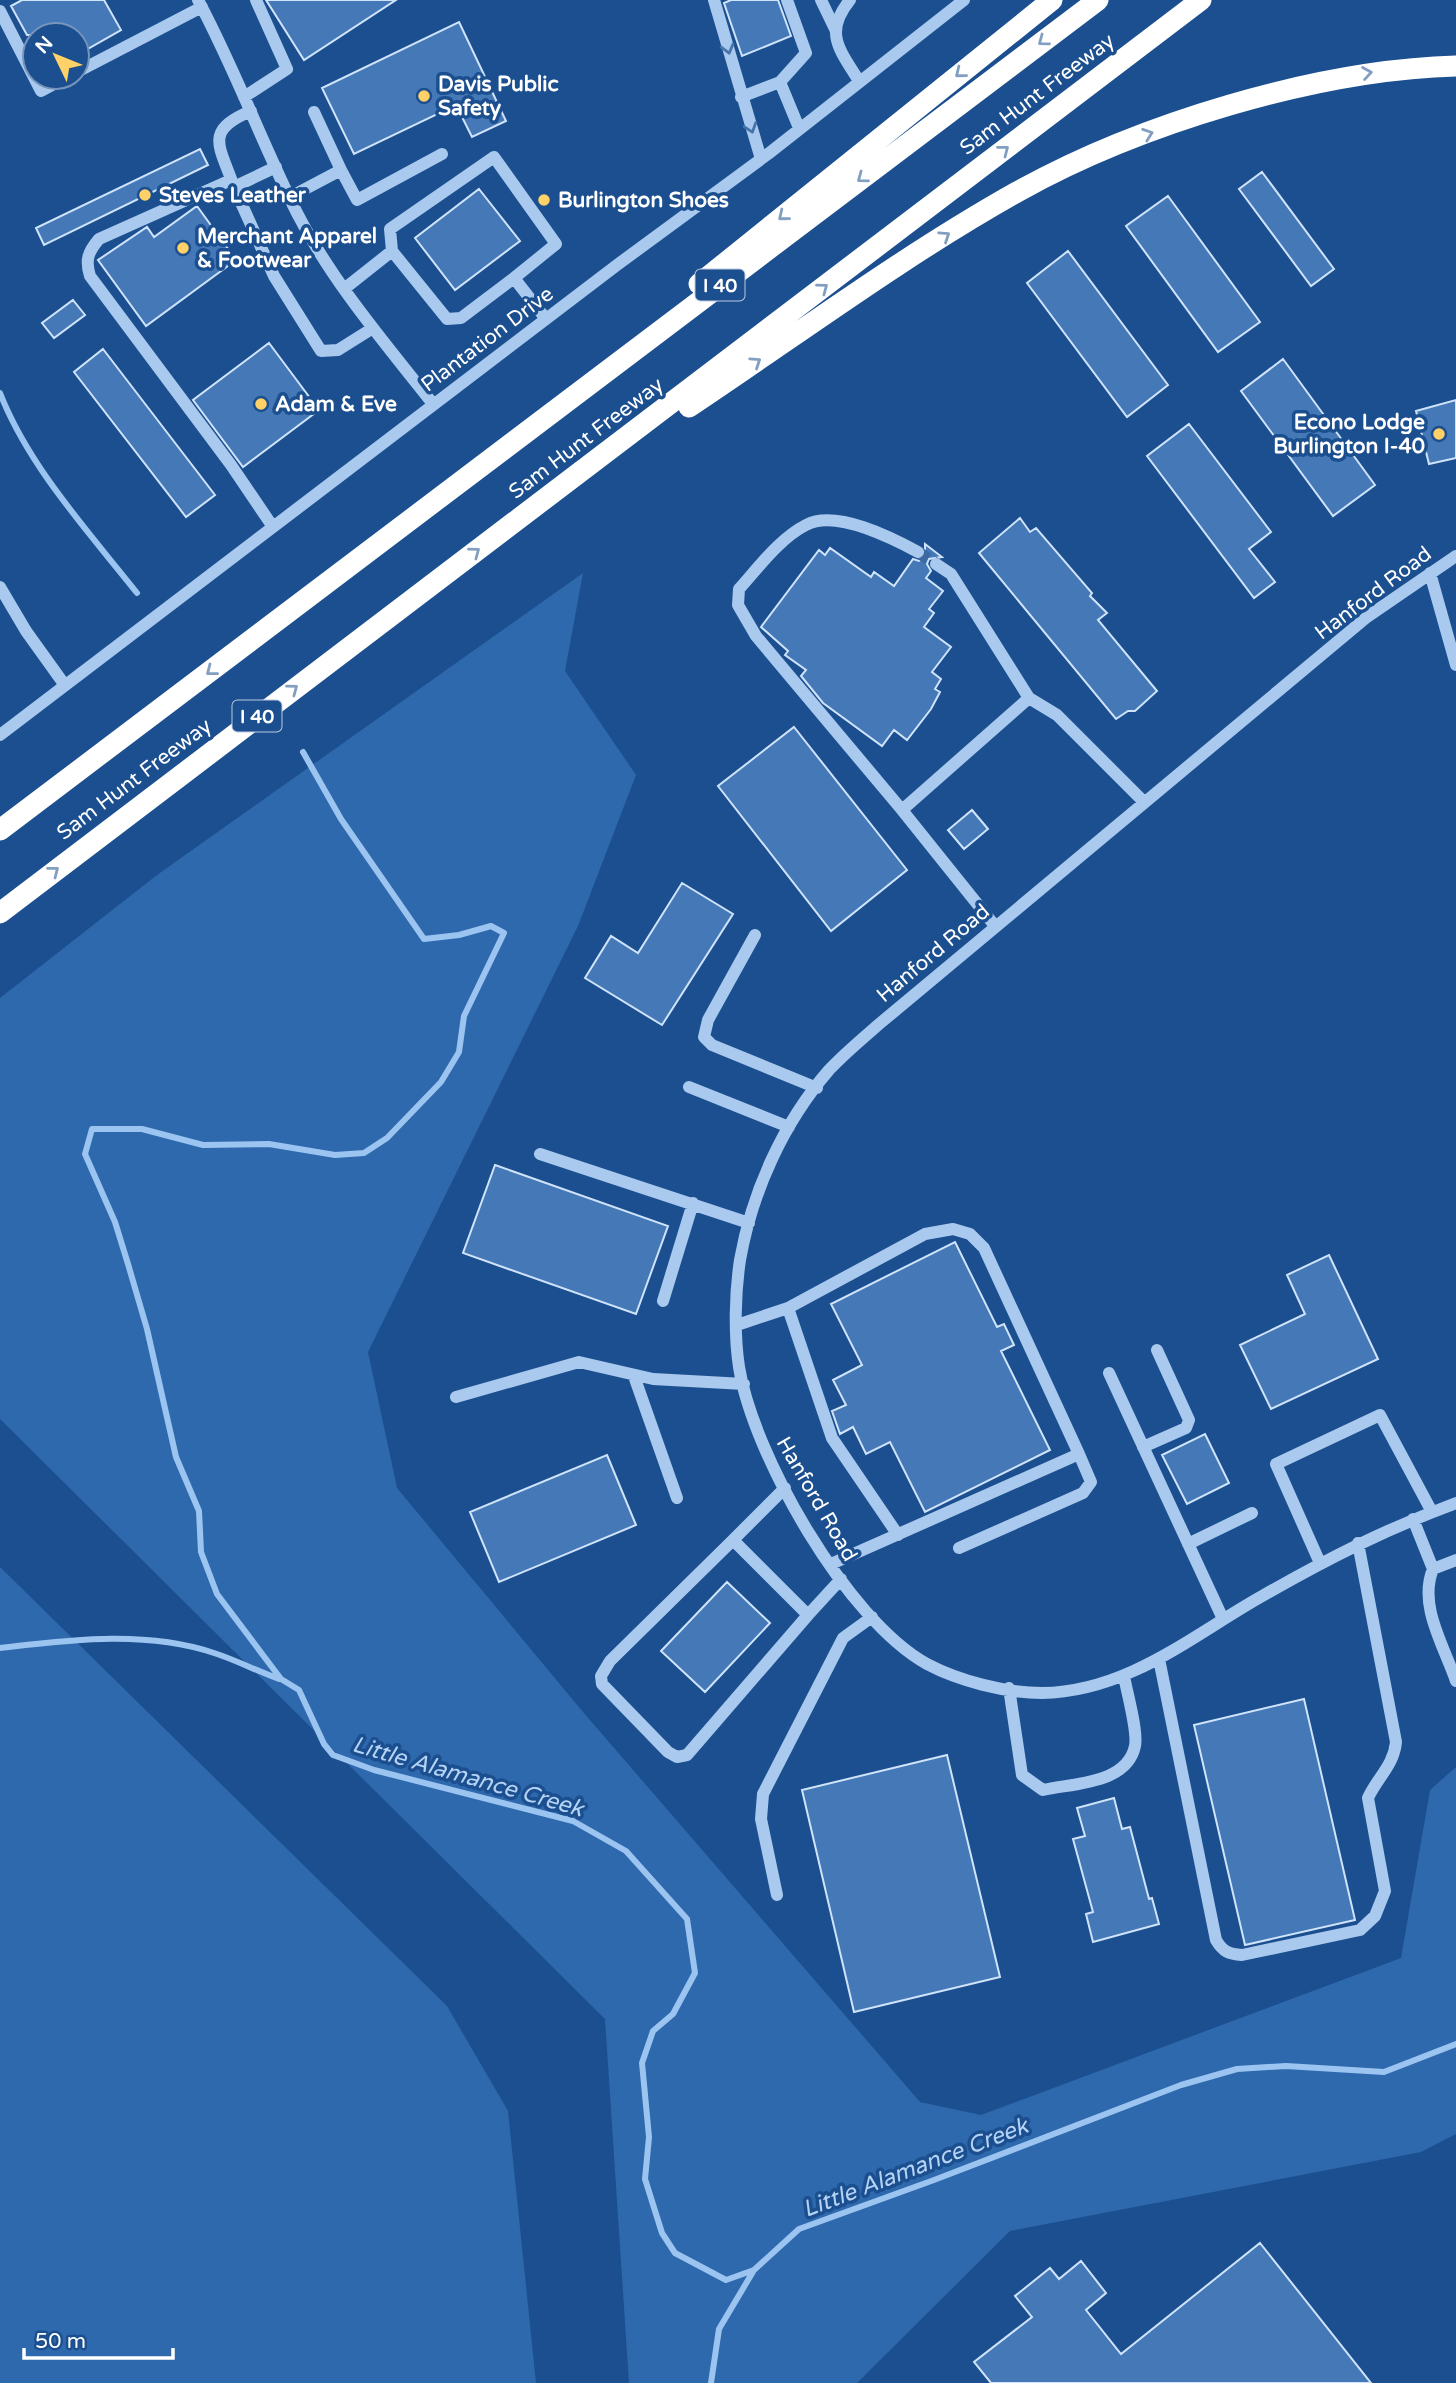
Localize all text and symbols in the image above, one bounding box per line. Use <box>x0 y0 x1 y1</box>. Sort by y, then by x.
north arrow <box>21 21 91 91</box>
street label: Sam Hunt Freeway <box>955 28 1119 161</box>
text: N <box>31 32 58 58</box>
one-way arrow <box>1038 33 1051 45</box>
one-way arrow <box>720 43 734 55</box>
one-way arrow <box>956 65 968 78</box>
one-way arrow <box>1361 66 1373 81</box>
place label: Davis Public Safety <box>438 72 559 121</box>
marker: Davis Public Safety <box>416 88 432 104</box>
one-way arrow <box>743 122 757 134</box>
one-way arrow <box>1141 128 1153 142</box>
one-way arrow <box>996 146 1009 159</box>
one-way arrow <box>857 170 869 183</box>
place label: Steves Leather <box>159 183 307 208</box>
marker: Steves Leather <box>137 187 153 203</box>
place label: Burlington Shoes <box>558 188 729 213</box>
marker: Burlington Shoes <box>536 192 552 208</box>
one-way arrow <box>778 208 791 220</box>
place label: Merchant Apparel & Footwear <box>197 224 377 273</box>
one-way arrow <box>937 232 950 244</box>
marker: Merchant Apparel & Footwear <box>175 240 191 256</box>
road number: I 40 <box>696 270 744 300</box>
street label: Plantation Drive <box>416 281 558 397</box>
one-way arrow <box>816 284 828 297</box>
one-way arrow <box>748 358 761 370</box>
street label: Sam Hunt Freeway <box>504 372 668 505</box>
place label: Adam & Eve <box>275 392 397 417</box>
marker: Adam & Eve <box>253 396 269 412</box>
place label: Econo Lodge Burlington I-40 <box>1273 410 1425 459</box>
marker: Econo Lodge Burlington I-40 <box>1431 426 1447 442</box>
street label: Hanford Road <box>1310 541 1437 645</box>
one-way arrow <box>468 548 480 561</box>
one-way arrow <box>206 662 219 675</box>
one-way arrow <box>286 685 298 697</box>
road number: I 40 <box>232 701 282 732</box>
street label: Sam Hunt Freeway <box>52 713 216 846</box>
one-way arrow <box>46 866 58 879</box>
street label: Hanford Road <box>872 899 995 1008</box>
street label: Hanford Road <box>771 1433 862 1566</box>
water label: Little Alamance Creek <box>349 1731 588 1824</box>
water label: Little Alamance Creek <box>799 2112 1033 2224</box>
scale bar <box>24 2316 173 2360</box>
text: 50 m <box>35 2329 86 2354</box>

